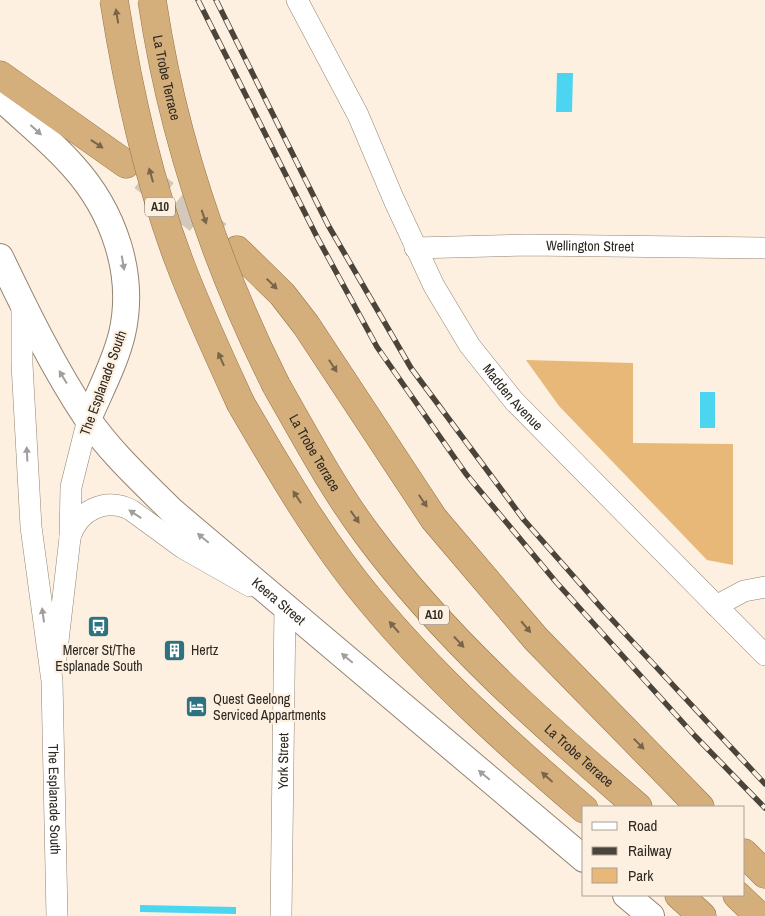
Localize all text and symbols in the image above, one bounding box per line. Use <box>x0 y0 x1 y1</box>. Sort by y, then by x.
one-way arrow <box>112 7 120 23</box>
street label: La Trobe Terrace <box>149 34 185 122</box>
one-way arrow <box>29 124 41 136</box>
one-way arrow <box>90 139 104 149</box>
one-way arrow <box>146 167 154 182</box>
road number: A10 <box>145 198 175 216</box>
one-way arrow <box>200 210 208 225</box>
street label: Wellington Street <box>546 236 634 255</box>
one-way arrow <box>119 256 127 272</box>
one-way arrow <box>266 278 278 290</box>
street label: The Esplanade South <box>76 328 130 438</box>
one-way arrow <box>216 352 224 366</box>
one-way arrow <box>328 359 338 373</box>
street label: Madden Avenue <box>479 360 547 434</box>
one-way arrow <box>58 371 67 384</box>
street label: La Trobe Terrace <box>285 411 345 495</box>
one-way arrow <box>23 446 31 462</box>
one-way arrow <box>292 490 301 503</box>
one-way arrow <box>418 495 428 508</box>
one-way arrow <box>128 509 142 519</box>
one-way arrow <box>350 510 360 524</box>
one-way arrow <box>198 532 210 544</box>
street label: Keera Street <box>248 573 309 629</box>
road number: A10 <box>419 606 449 624</box>
one-way arrow <box>39 607 47 623</box>
bus stop icon: Mercer St/The Esplanade South <box>87 615 111 639</box>
one-way arrow <box>388 620 399 633</box>
one-way arrow <box>521 620 532 633</box>
one-way arrow <box>453 635 465 647</box>
building icon: Hertz <box>163 638 187 662</box>
place label: Mercer St/The Esplanade South <box>55 641 143 675</box>
place label: Hertz <box>191 641 219 659</box>
one-way arrow <box>341 653 354 664</box>
place label: Quest Geelong Serviced Appartments <box>213 690 326 724</box>
hotel icon: Quest Geelong Serviced Appartments <box>185 695 209 719</box>
street label: La Trobe Terrace <box>541 720 618 791</box>
street label: York Street <box>274 733 292 789</box>
one-way arrow <box>633 738 645 750</box>
street label: The Esplanade South <box>44 744 65 855</box>
one-way arrow <box>478 770 490 781</box>
one-way arrow <box>541 772 553 783</box>
legend <box>582 806 745 896</box>
text: Road <box>628 815 657 836</box>
text: Railway <box>628 840 673 861</box>
text: Park <box>628 865 654 886</box>

